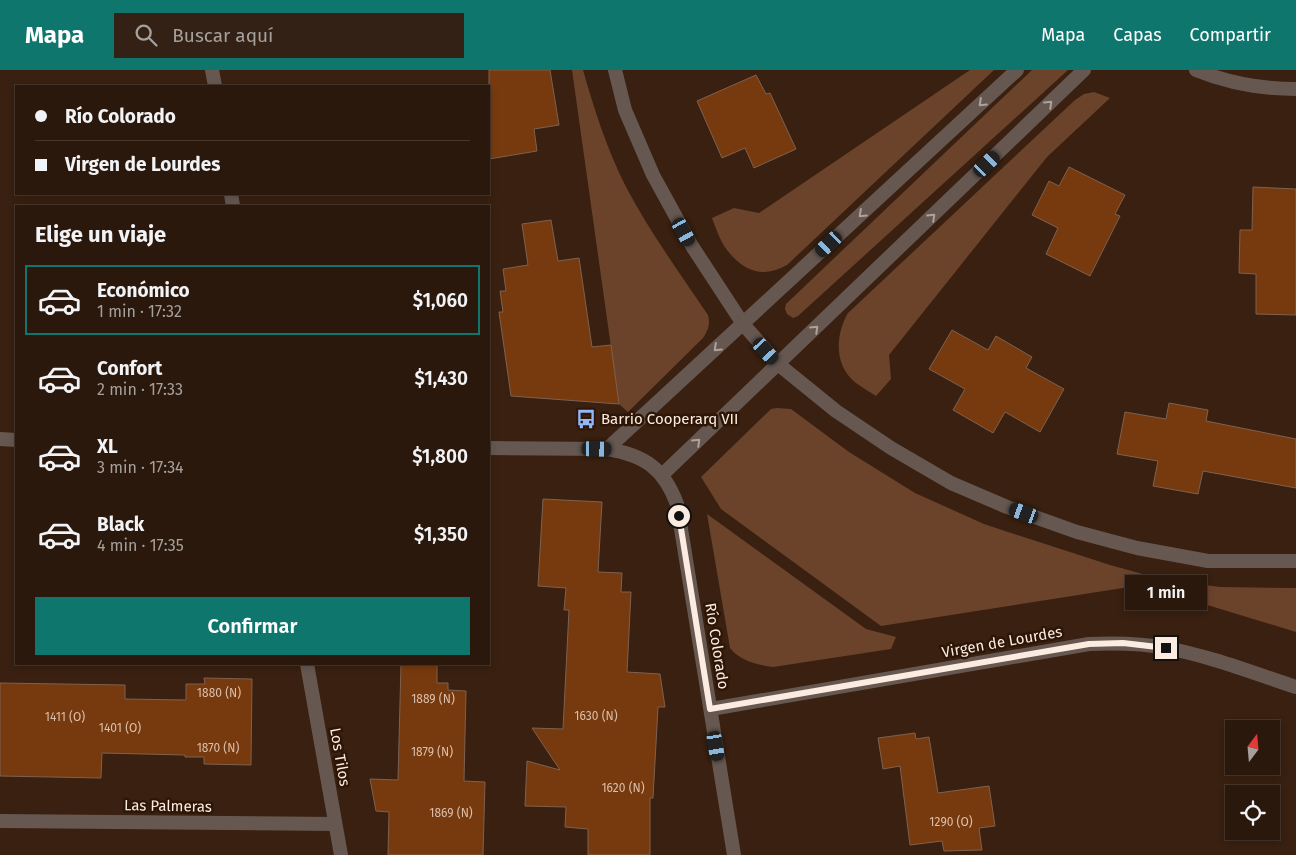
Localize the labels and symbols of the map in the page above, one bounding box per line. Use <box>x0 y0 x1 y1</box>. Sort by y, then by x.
one-way arrow <box>978 97 987 106</box>
one-way arrow <box>1043 101 1052 110</box>
car <box>970 148 1003 180</box>
one-way arrow <box>859 208 868 217</box>
one-way arrow <box>926 213 935 222</box>
car <box>670 215 697 249</box>
car <box>812 228 845 260</box>
one-way arrow <box>809 326 818 335</box>
car <box>750 335 781 367</box>
one-way arrow <box>714 342 723 351</box>
bus stop icon: Barrio Cooperarq VII <box>575 408 597 430</box>
place label: Barrio Cooperarq VII <box>601 410 738 428</box>
one-way arrow <box>692 439 701 448</box>
car <box>581 441 612 457</box>
car <box>1007 501 1040 525</box>
route start <box>668 505 690 527</box>
callout: 1 min <box>1125 576 1207 610</box>
street label: Río Colorado <box>701 602 733 690</box>
street label: Virgen de Lourdes <box>940 623 1064 661</box>
route end <box>1155 637 1177 659</box>
house number: 1880 (N) <box>197 686 241 700</box>
house number: 1889 (N) <box>411 692 455 706</box>
house number: 1630 (N) <box>574 709 618 723</box>
house number: 1411 (O) <box>45 710 85 724</box>
north arrow <box>1225 720 1280 775</box>
house number: 1401 (O) <box>99 721 141 735</box>
street label: Los Tilos <box>326 726 354 788</box>
car <box>706 730 725 762</box>
house number: 1870 (N) <box>197 741 239 755</box>
house number: 1879 (N) <box>411 745 453 759</box>
house number: 1620 (N) <box>601 781 645 795</box>
street label: Las Palmeras <box>124 796 212 816</box>
house number: 1869 (N) <box>429 806 473 820</box>
house number: 1290 (O) <box>929 815 973 829</box>

